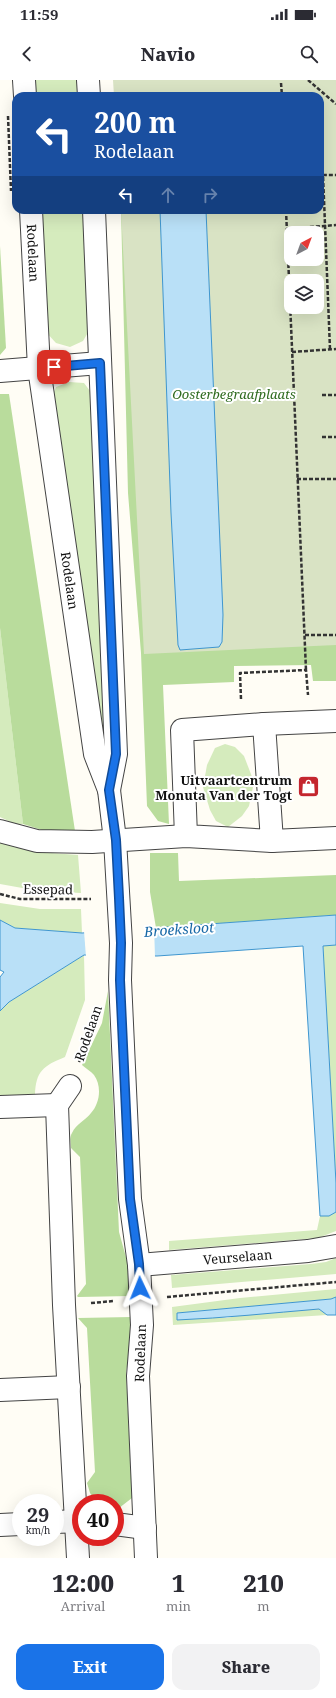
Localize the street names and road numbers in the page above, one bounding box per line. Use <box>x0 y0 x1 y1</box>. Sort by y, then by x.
street label: Rodelaan <box>23 223 44 283</box>
street label: Rodelaan <box>57 551 83 611</box>
street label: Essepad <box>23 880 73 898</box>
street label: Rodelaan <box>70 1002 106 1063</box>
street label: Veurselaan <box>202 1245 274 1269</box>
street label: Rodelaan <box>130 1323 150 1382</box>

